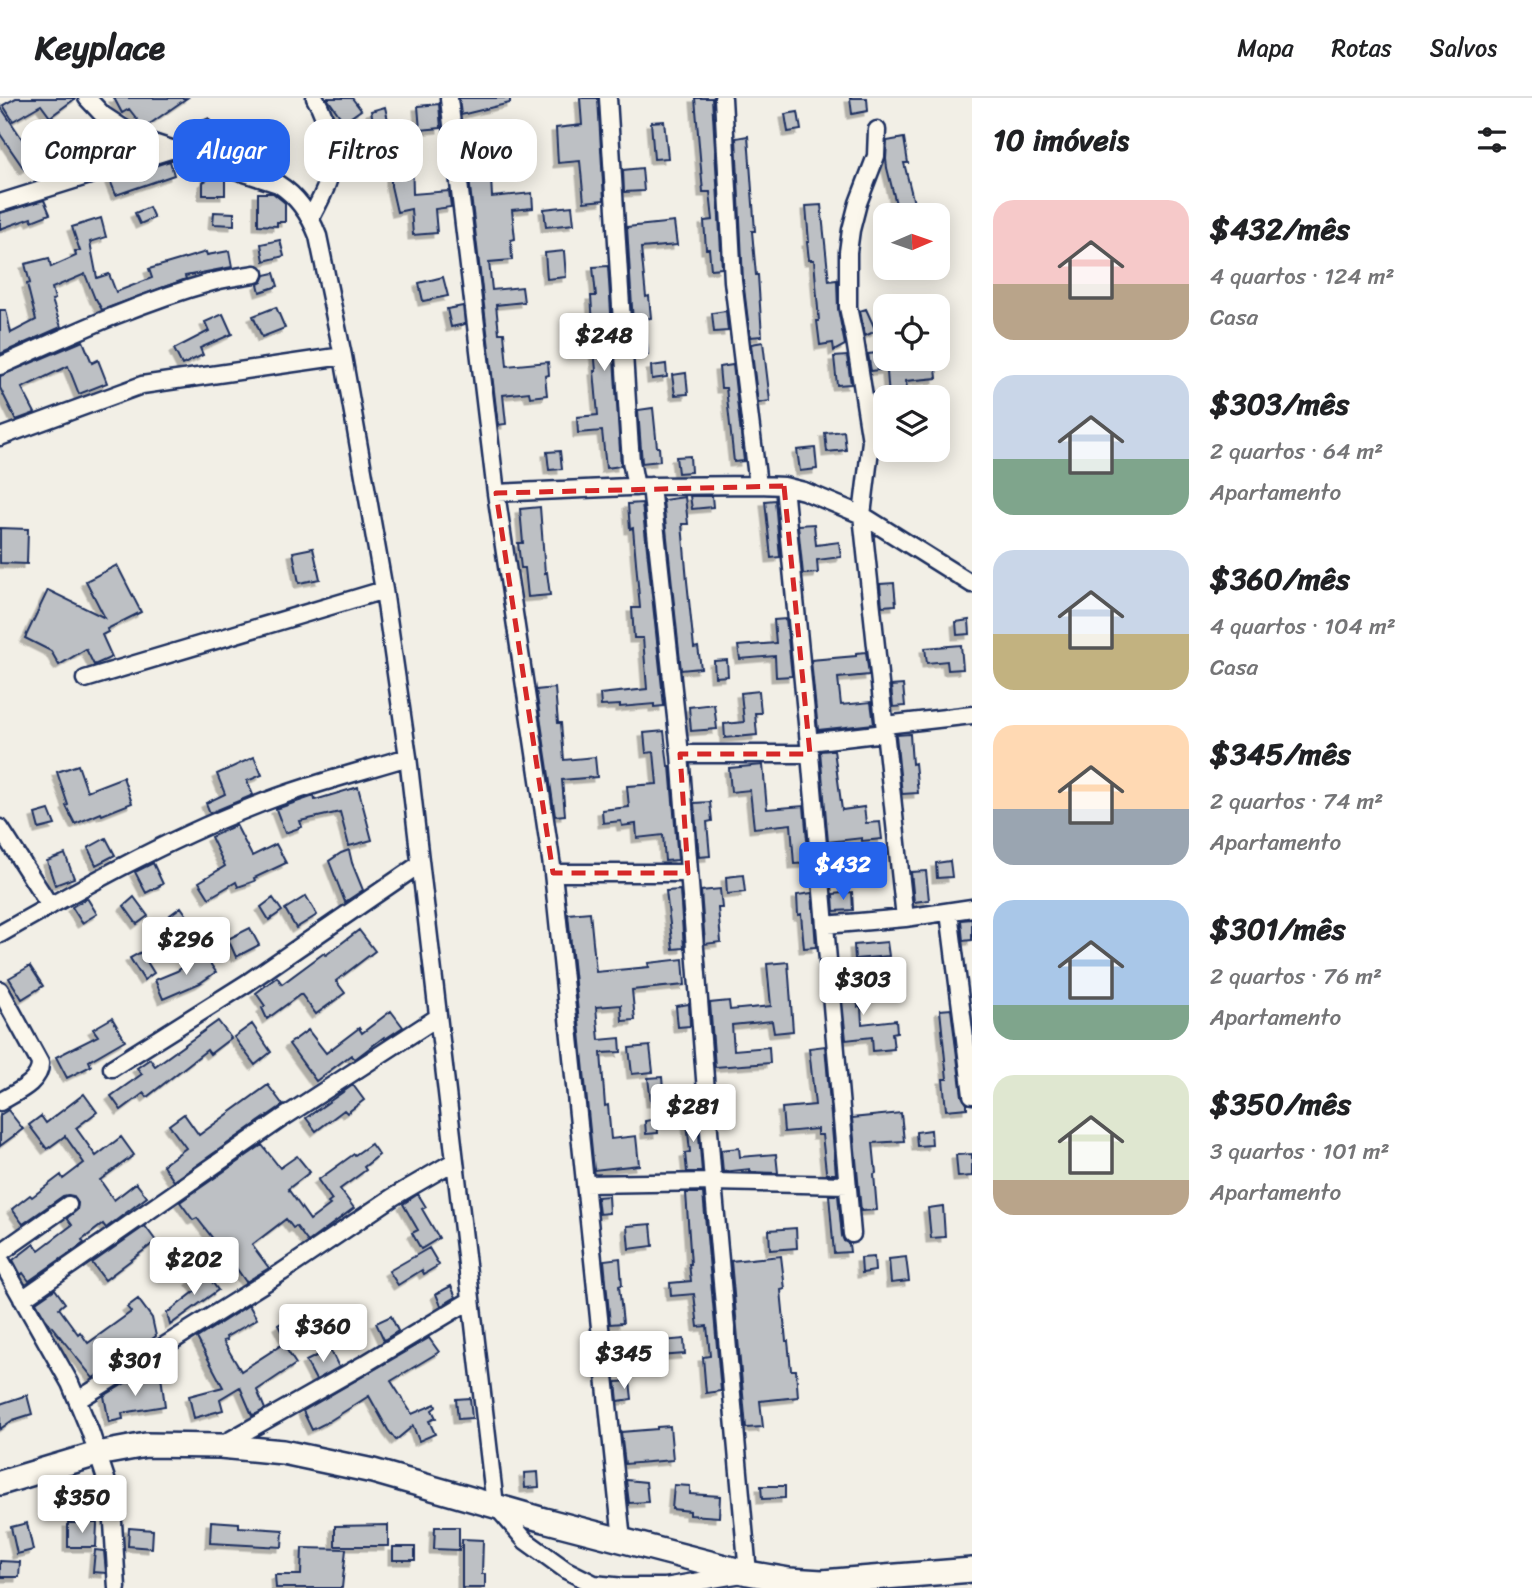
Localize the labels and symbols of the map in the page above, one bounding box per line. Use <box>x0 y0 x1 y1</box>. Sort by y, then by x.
north arrow <box>873 203 950 280</box>
pin: $248 <box>563 314 645 373</box>
pin: $432 <box>802 842 884 902</box>
pin: $296 <box>145 918 227 977</box>
pin: $303 <box>822 958 904 1017</box>
pin: $281 <box>652 1084 734 1144</box>
pin: $202 <box>153 1238 235 1297</box>
pin: $360 <box>282 1304 364 1364</box>
pin: $345 <box>583 1332 665 1391</box>
pin: $301 <box>94 1338 176 1398</box>
pin: $350 <box>41 1476 123 1535</box>

